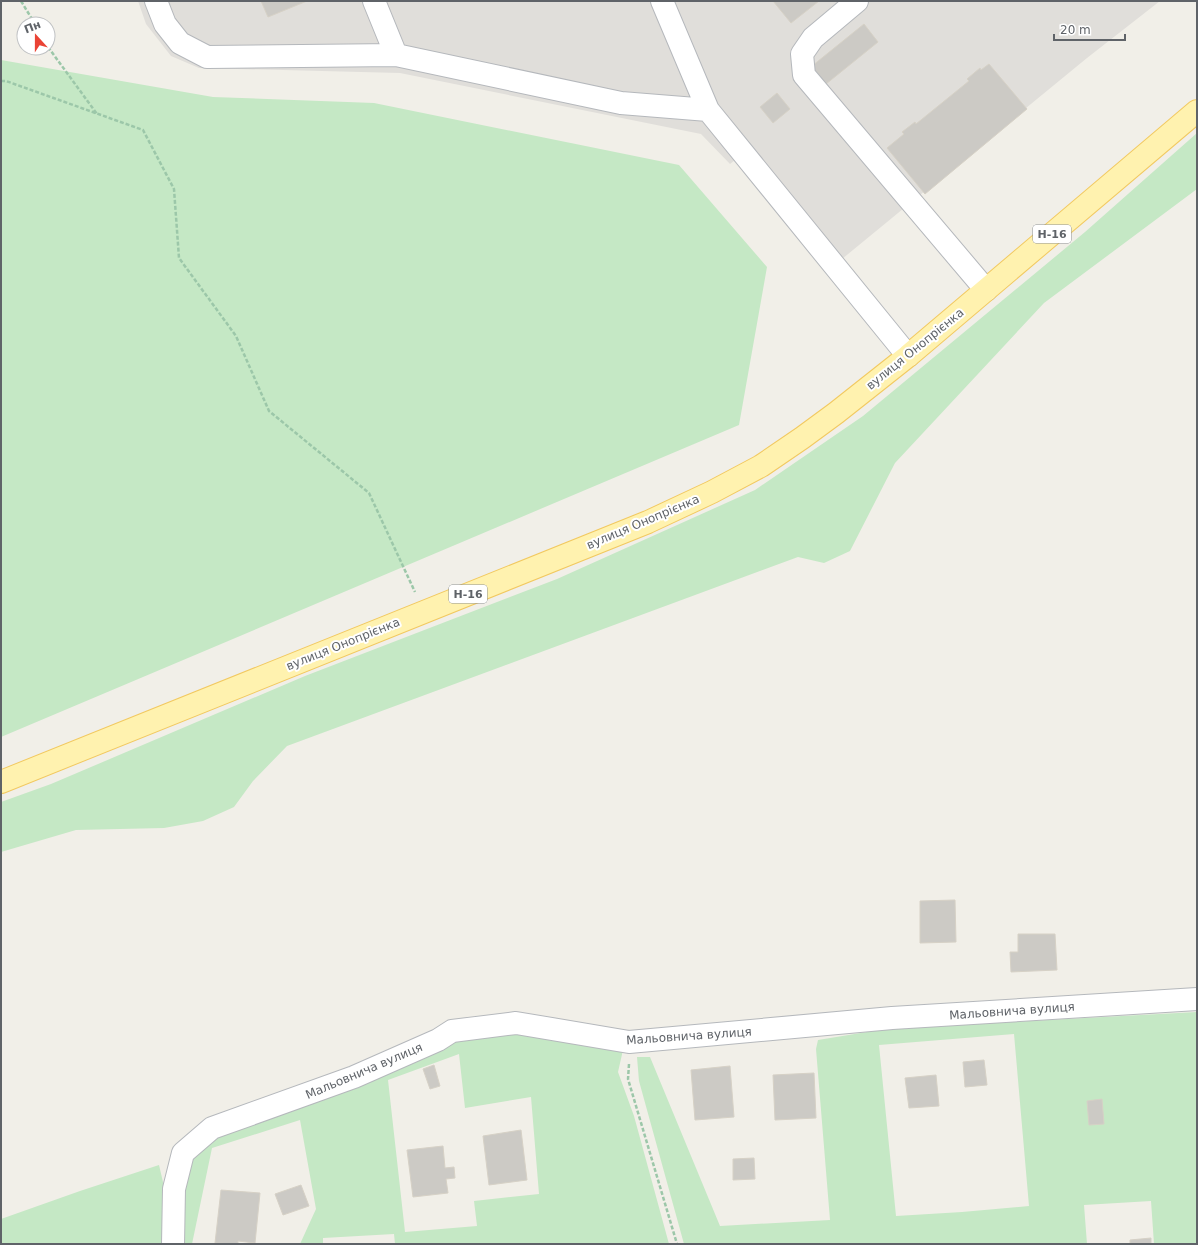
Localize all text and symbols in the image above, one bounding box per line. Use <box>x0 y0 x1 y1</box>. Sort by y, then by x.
north arrow <box>16 16 56 56</box>
scale bar <box>1054 16 1125 42</box>
text: Пн <box>22 18 43 36</box>
text: 20 m <box>1060 23 1091 37</box>
road number: Н-16 <box>1033 225 1071 243</box>
street label: вулиця Онопрієнка <box>863 305 967 393</box>
street label: вулиця Онопрієнка <box>584 492 702 552</box>
road number: Н-16 <box>449 585 487 603</box>
street label: вулиця Онопрієнка <box>284 615 402 673</box>
street label: Мальовнича вулиця <box>949 1000 1075 1022</box>
street label: Мальовнича вулиця <box>626 1025 752 1047</box>
street label: Мальовнича вулиця <box>303 1040 425 1102</box>

